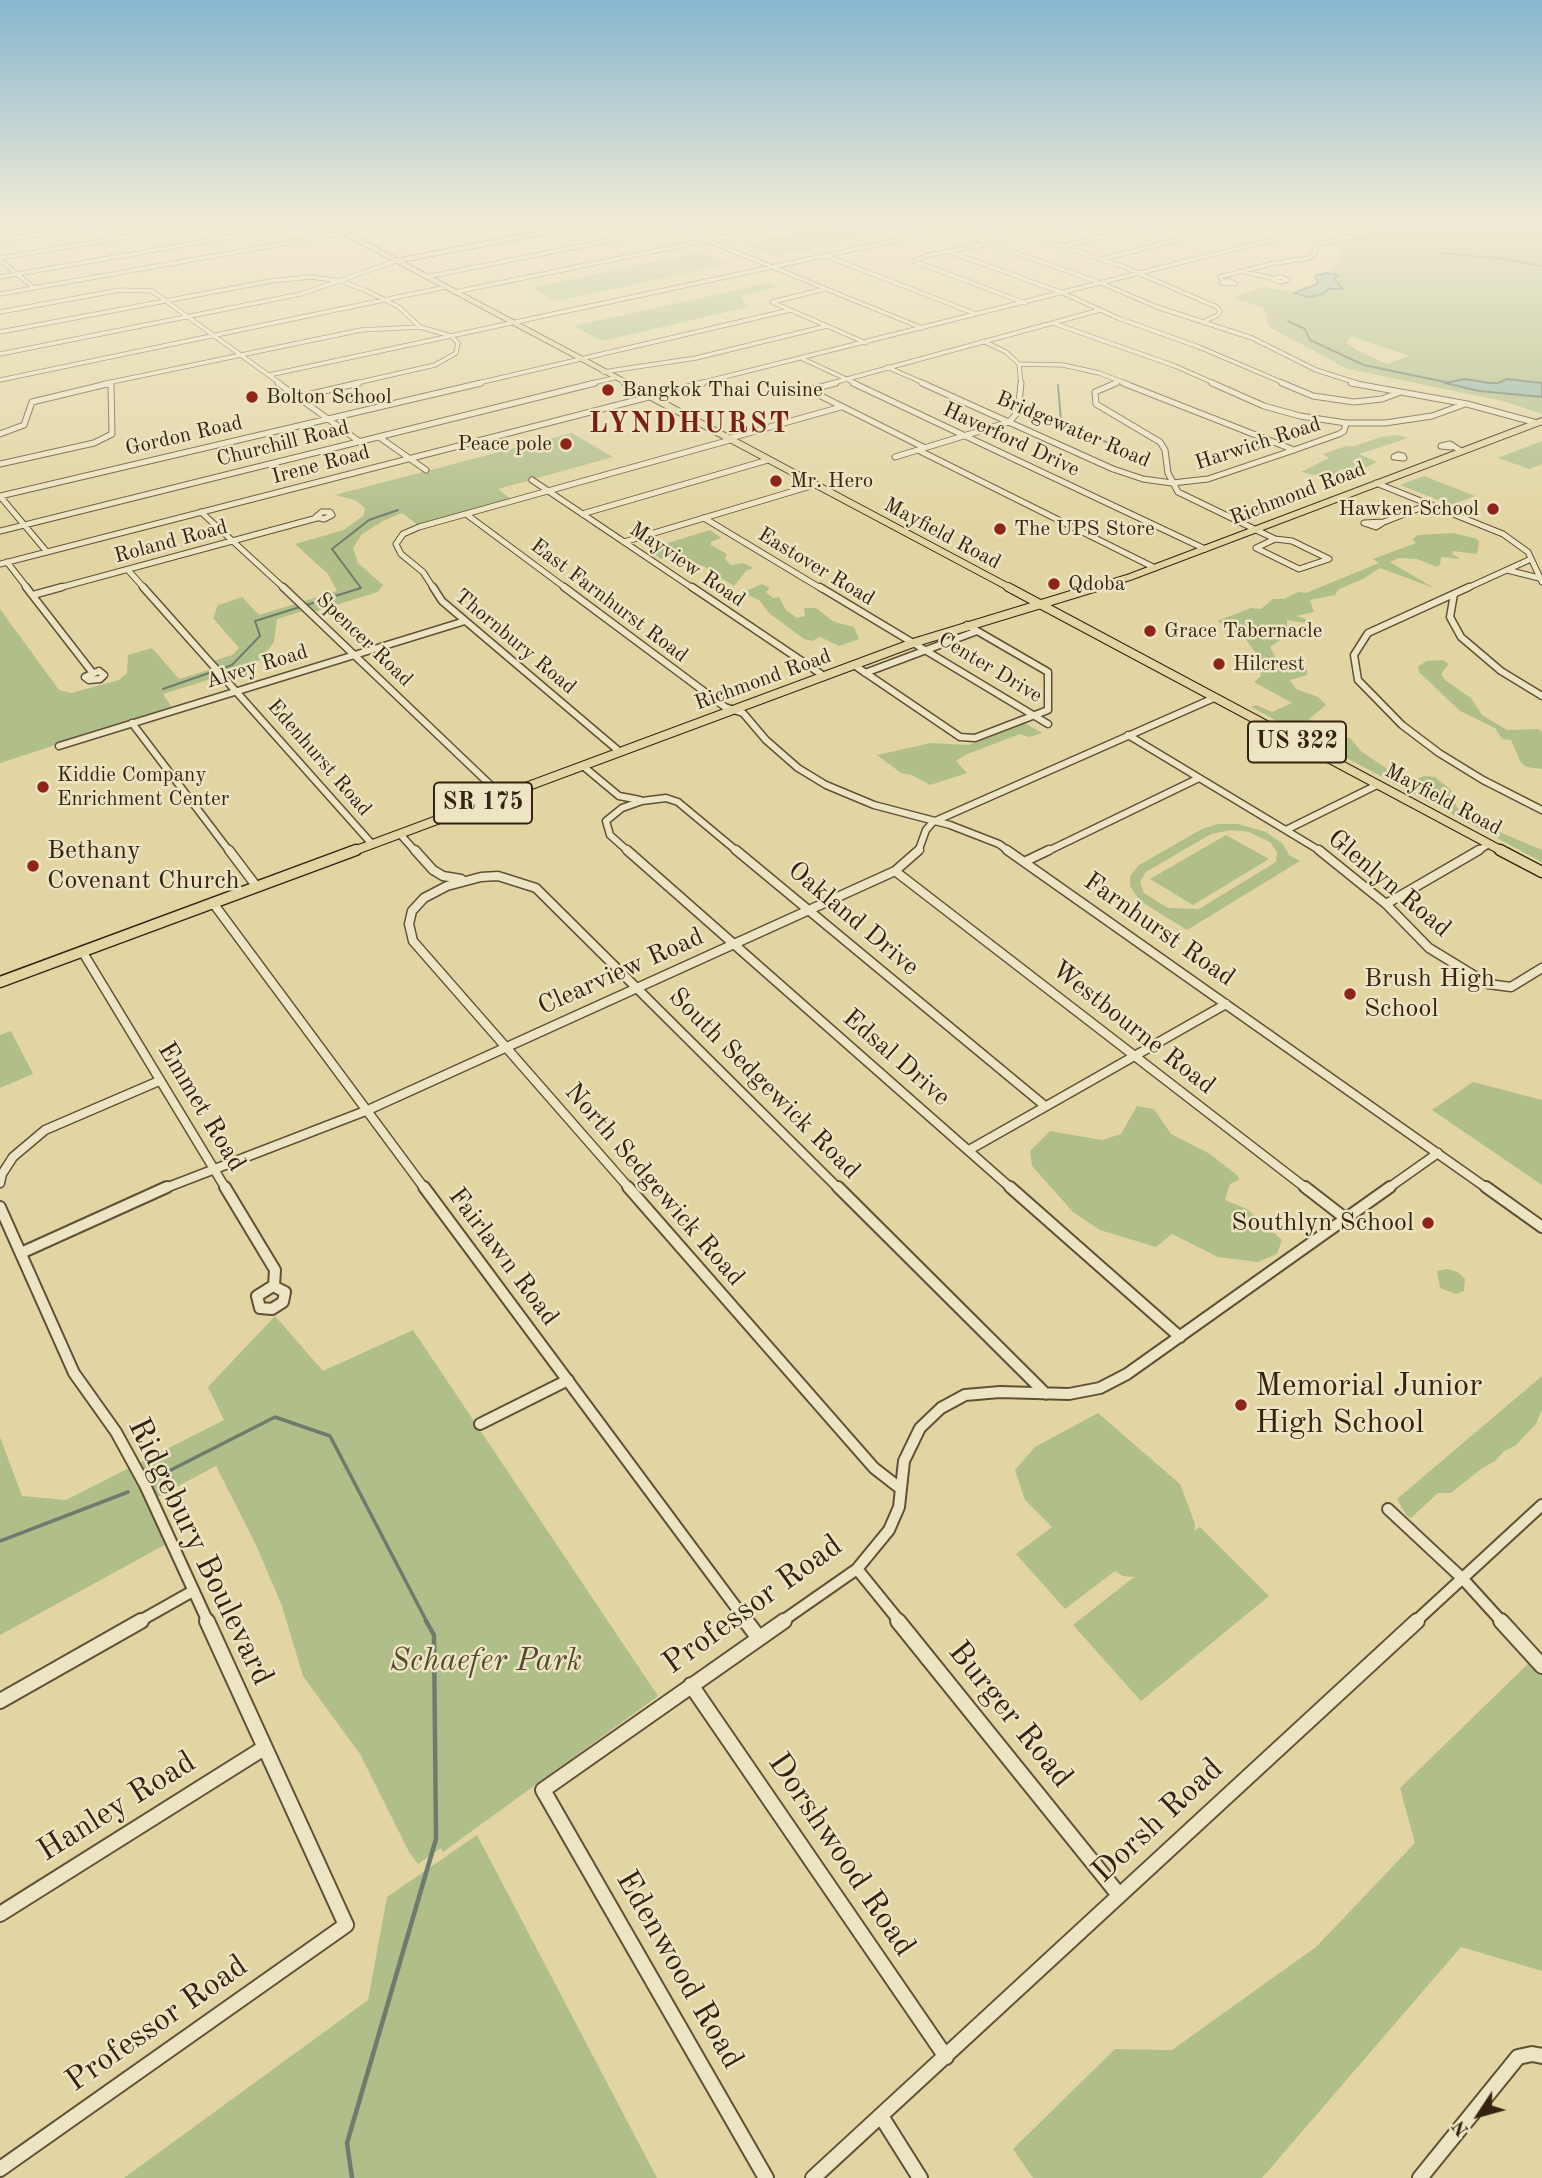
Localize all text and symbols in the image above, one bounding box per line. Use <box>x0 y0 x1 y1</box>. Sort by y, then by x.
place label: Bangkok Thai Cuisine <box>622 377 823 403</box>
marker: Bangkok Thai Cuisine <box>600 382 616 398</box>
place label: Bolton School <box>266 384 392 410</box>
street label: Bridgewater Road <box>992 386 1154 474</box>
marker: Bolton School <box>244 389 260 405</box>
street label: Haverford Drive <box>939 397 1083 483</box>
district label: LYNDHURST <box>590 408 790 442</box>
street label: Gordon Road <box>123 410 245 462</box>
street label: Harwich Road <box>1192 412 1324 476</box>
street label: Churchill Road <box>214 415 352 473</box>
place label: Peace pole <box>457 431 552 457</box>
marker: Peace pole <box>558 436 574 452</box>
street label: Irene Road <box>269 440 373 490</box>
street label: Richmond Road <box>1227 457 1369 531</box>
place label: Mr. Hero <box>790 468 873 494</box>
marker: Mr. Hero <box>768 473 784 489</box>
street label: Mayfield Road <box>879 493 1005 575</box>
place label: Hawken School <box>1338 496 1479 522</box>
marker: Hawken School <box>1485 501 1501 517</box>
street label: Roland Road <box>111 515 231 569</box>
place label: The UPS Store <box>1014 516 1155 542</box>
street label: Mayview Road <box>624 517 750 613</box>
marker: The UPS Store <box>992 521 1008 537</box>
street label: Eastover Road <box>753 522 879 612</box>
street label: East Farnhurst Road <box>525 534 693 668</box>
place label: Qdoba <box>1068 571 1125 597</box>
marker: Qdoba <box>1046 576 1062 592</box>
street label: Thornbury Road <box>449 584 581 700</box>
street label: Spencer Road <box>310 588 418 692</box>
place label: Grace Tabernacle <box>1164 618 1322 644</box>
marker: Grace Tabernacle <box>1142 623 1158 639</box>
street label: Center Drive <box>933 627 1047 709</box>
street label: Alvey Road <box>203 640 311 694</box>
street label: Richmond Road <box>691 644 835 716</box>
place label: Hilcrest <box>1233 651 1305 677</box>
marker: Hilcrest <box>1211 656 1227 672</box>
street label: Edenhurst Road <box>261 694 377 822</box>
road number: US 322 <box>1248 722 1346 762</box>
street label: Mayfield Road <box>1380 759 1506 841</box>
place label: Kiddie Company Enrichment Center <box>57 762 229 812</box>
marker: Kiddie Company Enrichment Center <box>35 779 51 795</box>
road number: SR 175 <box>434 782 532 824</box>
street label: Glenlyn Road <box>1321 823 1457 945</box>
place label: Bethany Covenant Church <box>47 835 240 896</box>
street label: Oakland Drive <box>781 855 925 983</box>
marker: Bethany Covenant Church <box>25 858 41 874</box>
street label: Farnhurst Road <box>1077 866 1241 994</box>
street label: Clearview Road <box>533 922 709 1022</box>
street label: Westbourne Road <box>1045 954 1221 1102</box>
place label: Brush High School <box>1364 963 1495 1024</box>
street label: South Sedgewick Road <box>662 982 866 1186</box>
marker: Brush High School <box>1342 986 1358 1002</box>
street label: Edsal Drive <box>836 1003 956 1113</box>
street label: Emmet Road <box>150 1037 252 1177</box>
street label: North Sedgewick Road <box>557 1077 751 1293</box>
street label: Fairlawn Road <box>441 1182 565 1332</box>
place label: Southlyn School <box>1231 1207 1414 1239</box>
marker: Southlyn School <box>1420 1215 1436 1231</box>
place label: Memorial Junior High School <box>1255 1368 1482 1443</box>
marker: Memorial Junior High School <box>1233 1397 1249 1413</box>
street label: Ridgebury Boulevard <box>119 1412 281 1692</box>
street label: Professor Road <box>656 1527 850 1683</box>
street label: Burger Road <box>939 1634 1081 1796</box>
park label: Schaefer Park <box>390 1643 582 1681</box>
street label: Hanley Road <box>31 1743 203 1871</box>
street label: Dorshwood Road <box>759 1746 923 1964</box>
street label: Dorsh Road <box>1084 1751 1232 1891</box>
street label: Edenwood Road <box>607 1864 751 2076</box>
street label: Professor Road <box>59 1947 255 2101</box>
north arrow <box>1444 2080 1514 2150</box>
text: N <box>1450 2116 1474 2139</box>

